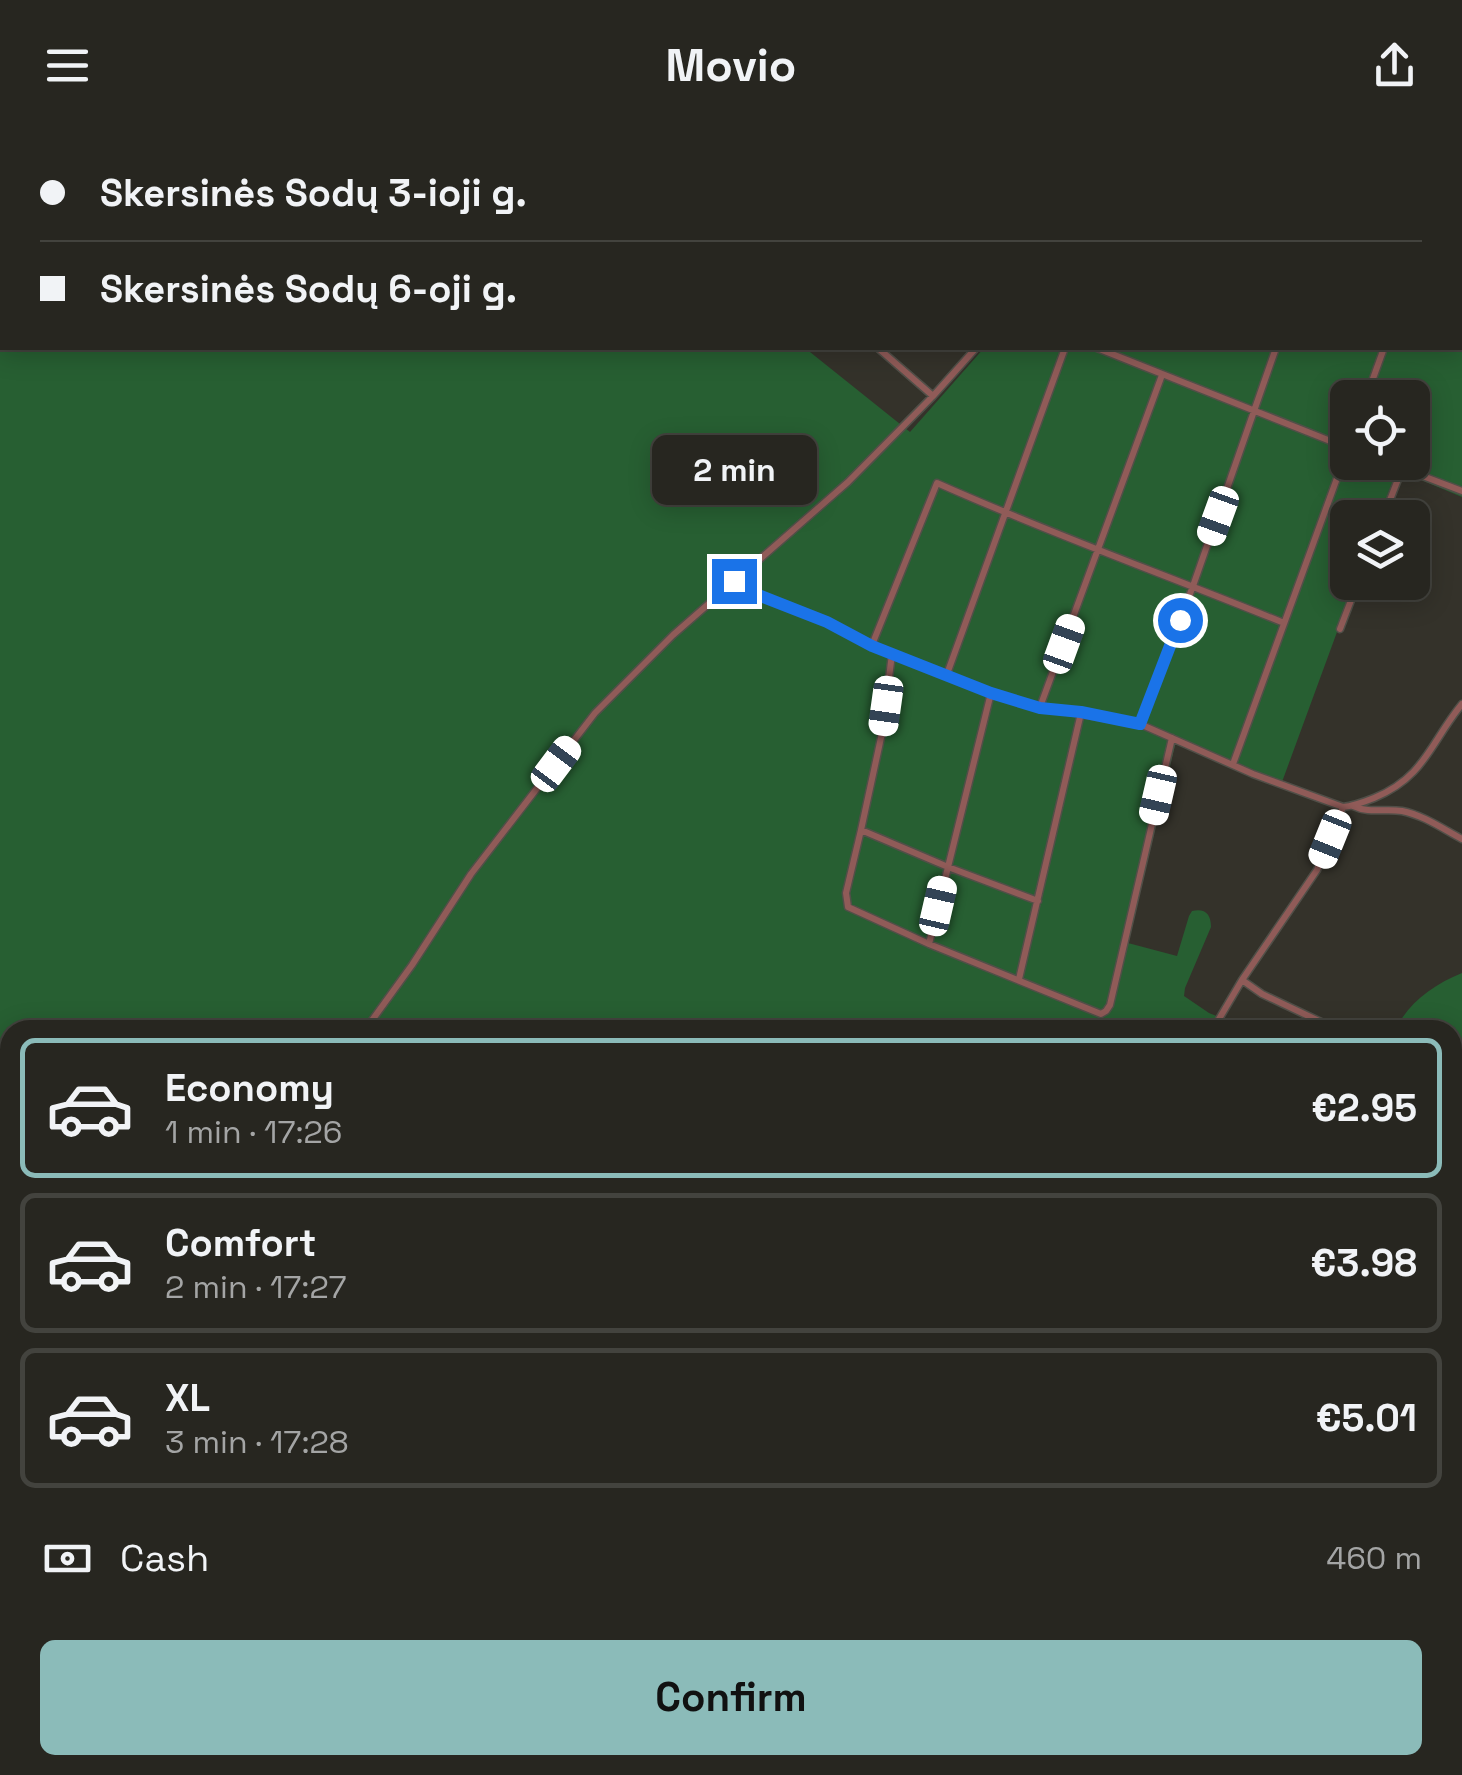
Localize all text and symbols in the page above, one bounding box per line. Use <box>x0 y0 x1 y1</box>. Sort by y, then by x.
text: Movio <box>666 37 796 94</box>
icon: menu <box>40 38 95 93</box>
icon: share <box>1367 38 1422 93</box>
text: Skersinės Sodų 3-ioji g. <box>100 169 527 217</box>
text: Skersinės Sodų 6-oji g. <box>100 265 517 313</box>
map controls <box>1330 380 1430 600</box>
button: locate <box>1330 380 1430 480</box>
callout: 2 min <box>652 436 816 506</box>
text: 2 min <box>693 450 776 490</box>
car <box>1194 483 1242 549</box>
button: layers <box>1330 500 1430 600</box>
route end <box>712 559 757 604</box>
route start <box>1158 598 1203 643</box>
car <box>1040 611 1088 677</box>
car <box>867 674 905 738</box>
car <box>526 731 586 797</box>
car <box>1137 762 1179 828</box>
car <box>1305 806 1355 872</box>
car <box>917 873 959 939</box>
icon: car <box>45 1063 135 1153</box>
text: Economy <box>165 1064 334 1112</box>
text: €2.95 <box>1311 1084 1417 1132</box>
text: 1 min · 17:26 <box>165 1112 342 1152</box>
icon: car <box>45 1218 135 1308</box>
text: Comfort <box>165 1219 316 1267</box>
text: €3.98 <box>1311 1239 1417 1287</box>
text: 2 min · 17:27 <box>165 1267 347 1307</box>
icon: car <box>45 1373 135 1463</box>
text: XL <box>165 1374 210 1422</box>
text: €5.01 <box>1316 1394 1417 1442</box>
text: 3 min · 17:28 <box>165 1422 349 1462</box>
icon: cash <box>40 1531 95 1586</box>
text: Cash <box>120 1534 209 1582</box>
text: 460 m <box>1326 1538 1422 1578</box>
button: Confirm <box>40 1640 1422 1755</box>

